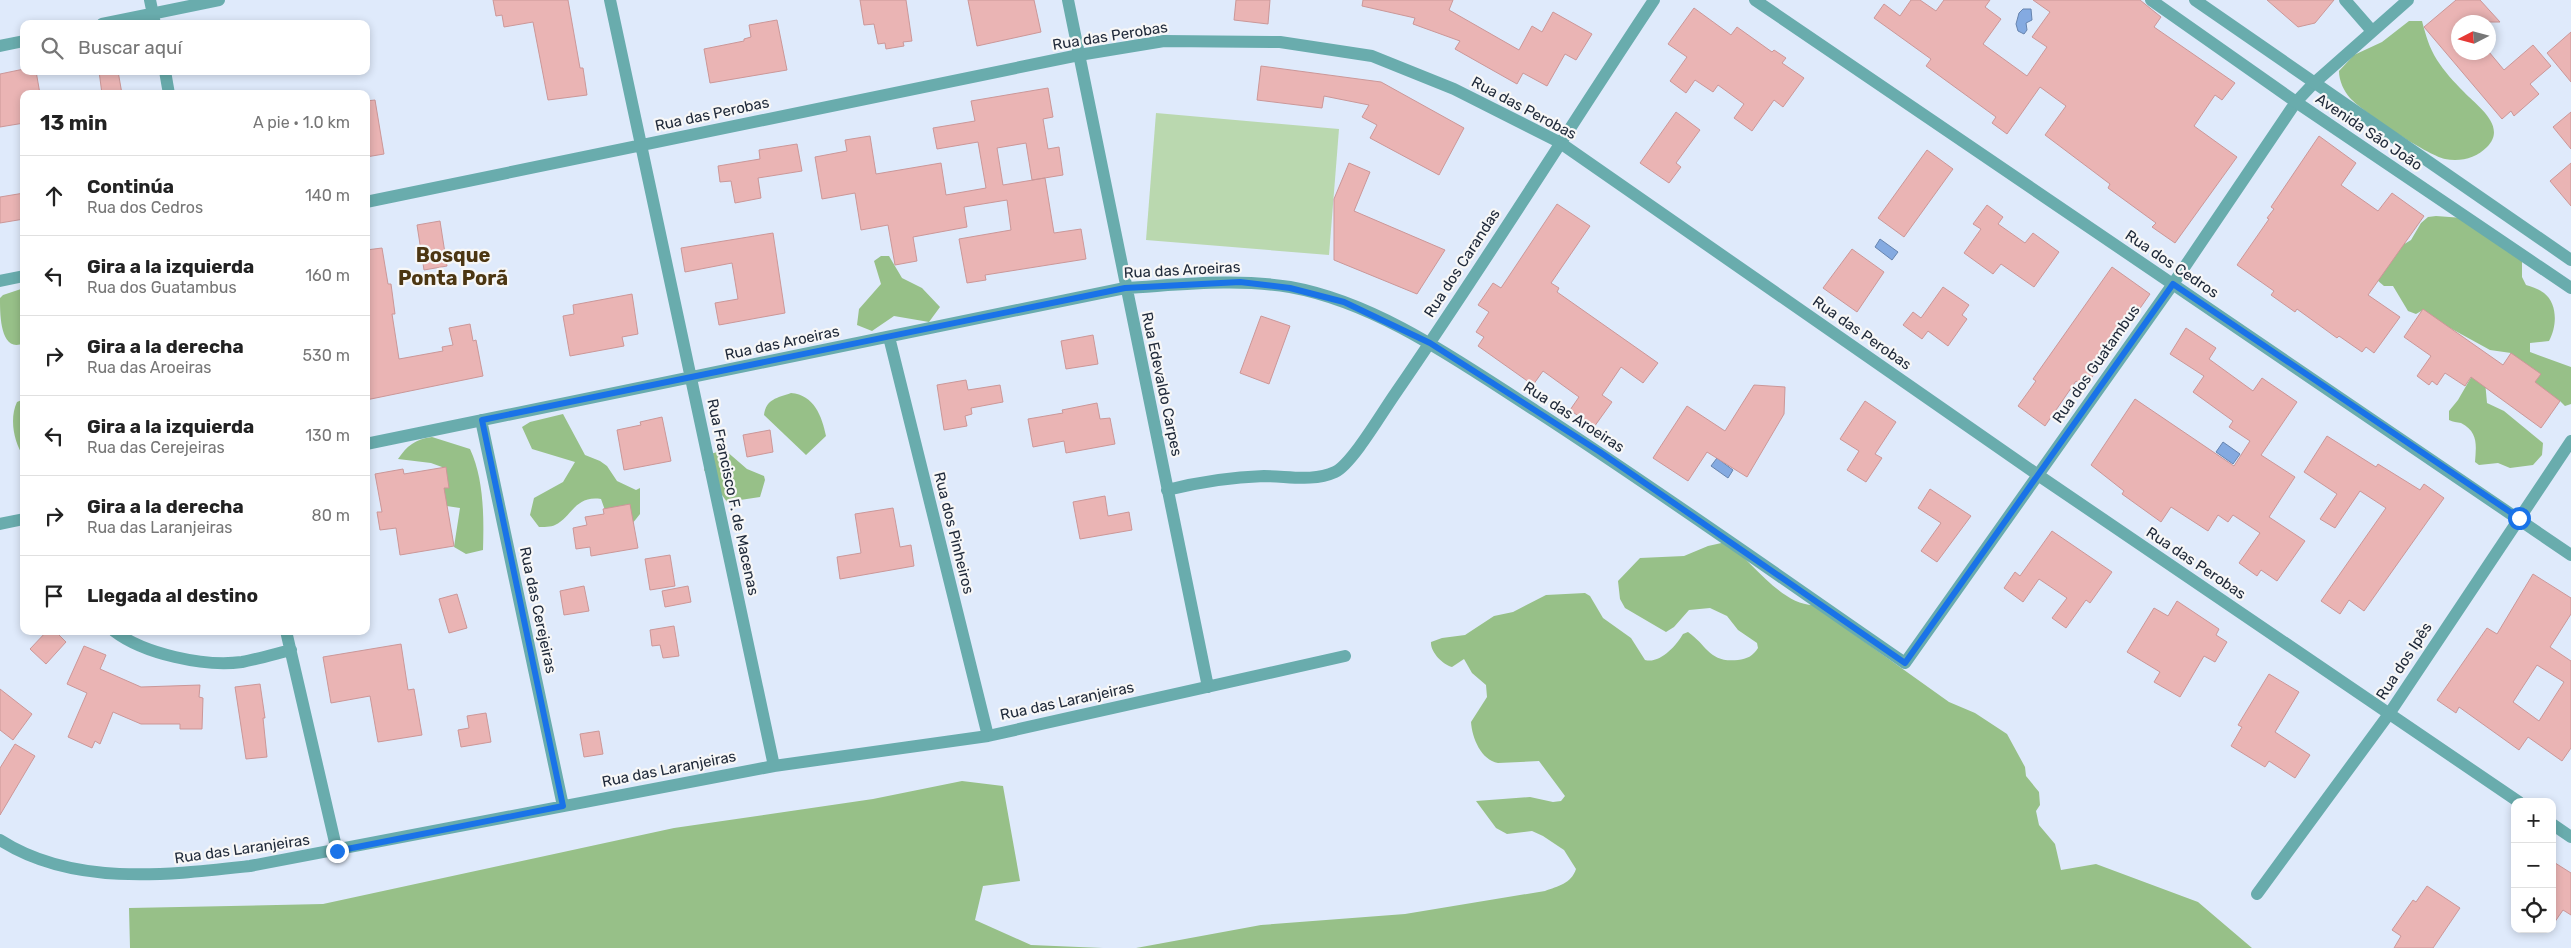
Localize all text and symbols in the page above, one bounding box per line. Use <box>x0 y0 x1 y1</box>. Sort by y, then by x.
north arrow <box>2451 15 2496 60</box>
street label: Rua das Perobas <box>1051 18 1169 54</box>
search box <box>20 20 370 75</box>
icon: search <box>38 34 66 62</box>
text: Buscar aquí <box>78 36 182 59</box>
street label: Rua das Perobas <box>1468 73 1580 143</box>
street label: Avenida São João <box>2312 90 2426 174</box>
street label: Rua das Perobas <box>653 93 771 135</box>
text: 13 min <box>40 110 108 135</box>
text: A pie · 1.0 km <box>253 113 350 132</box>
text: Continúa <box>87 175 174 198</box>
icon: ahead <box>40 182 68 210</box>
text: 140 m <box>305 186 350 205</box>
text: Rua dos Cedros <box>87 198 203 217</box>
street label: Rua dos Carandas <box>1420 205 1504 321</box>
street label: Rua dos Cedros <box>2122 226 2222 302</box>
district label: Bosque Ponta Porã <box>398 243 508 290</box>
text: Gira a la izquierda <box>87 255 254 278</box>
street label: Rua das Aroeiras <box>1123 258 1241 282</box>
icon: left <box>40 262 68 290</box>
text: 160 m <box>305 266 350 285</box>
text: Rua dos Guatambus <box>87 278 237 297</box>
street label: Rua das Perobas <box>1809 292 1915 374</box>
street label: Rua dos Guatambus <box>2048 301 2144 427</box>
street label: Rua Edevaldo Carpes <box>1138 310 1186 458</box>
street label: Rua das Aroeiras <box>723 322 841 364</box>
text: Gira a la derecha <box>87 335 244 358</box>
icon: right <box>40 342 68 370</box>
text: 530 m <box>303 346 350 365</box>
text: Rua das Aroeiras <box>87 358 211 377</box>
street label: Rua das Aroeiras <box>1520 378 1628 457</box>
street label: Rua Francisco F. de Macenas <box>703 397 763 597</box>
text: Gira a la izquierda <box>87 415 254 438</box>
icon: left <box>40 422 68 450</box>
text: 130 m <box>305 426 350 445</box>
text: Rua das Cerejeiras <box>87 438 225 457</box>
street label: Rua dos Pinheiros <box>930 470 978 596</box>
text: Gira a la derecha <box>87 495 244 518</box>
icon: right <box>40 502 68 530</box>
text: 80 m <box>312 506 350 525</box>
route start <box>2508 507 2531 530</box>
text: Rua das Laranjeiras <box>87 518 232 537</box>
street label: Rua das Perobas <box>2143 523 2250 603</box>
street label: Rua das Cerejeiras <box>516 545 560 675</box>
icon: arrive <box>40 582 68 610</box>
text: Llegada al destino <box>87 584 258 607</box>
street label: Rua dos Ipês <box>2372 619 2436 703</box>
street label: Rua das Laranjeiras <box>998 678 1136 724</box>
street label: Rua das Laranjeiras <box>600 747 738 791</box>
map controls <box>2511 798 2556 933</box>
button: + <box>2511 798 2556 843</box>
street label: Rua das Laranjeiras <box>173 831 311 867</box>
route end <box>326 840 349 863</box>
button: − <box>2511 843 2556 888</box>
button: locate <box>2511 888 2556 933</box>

